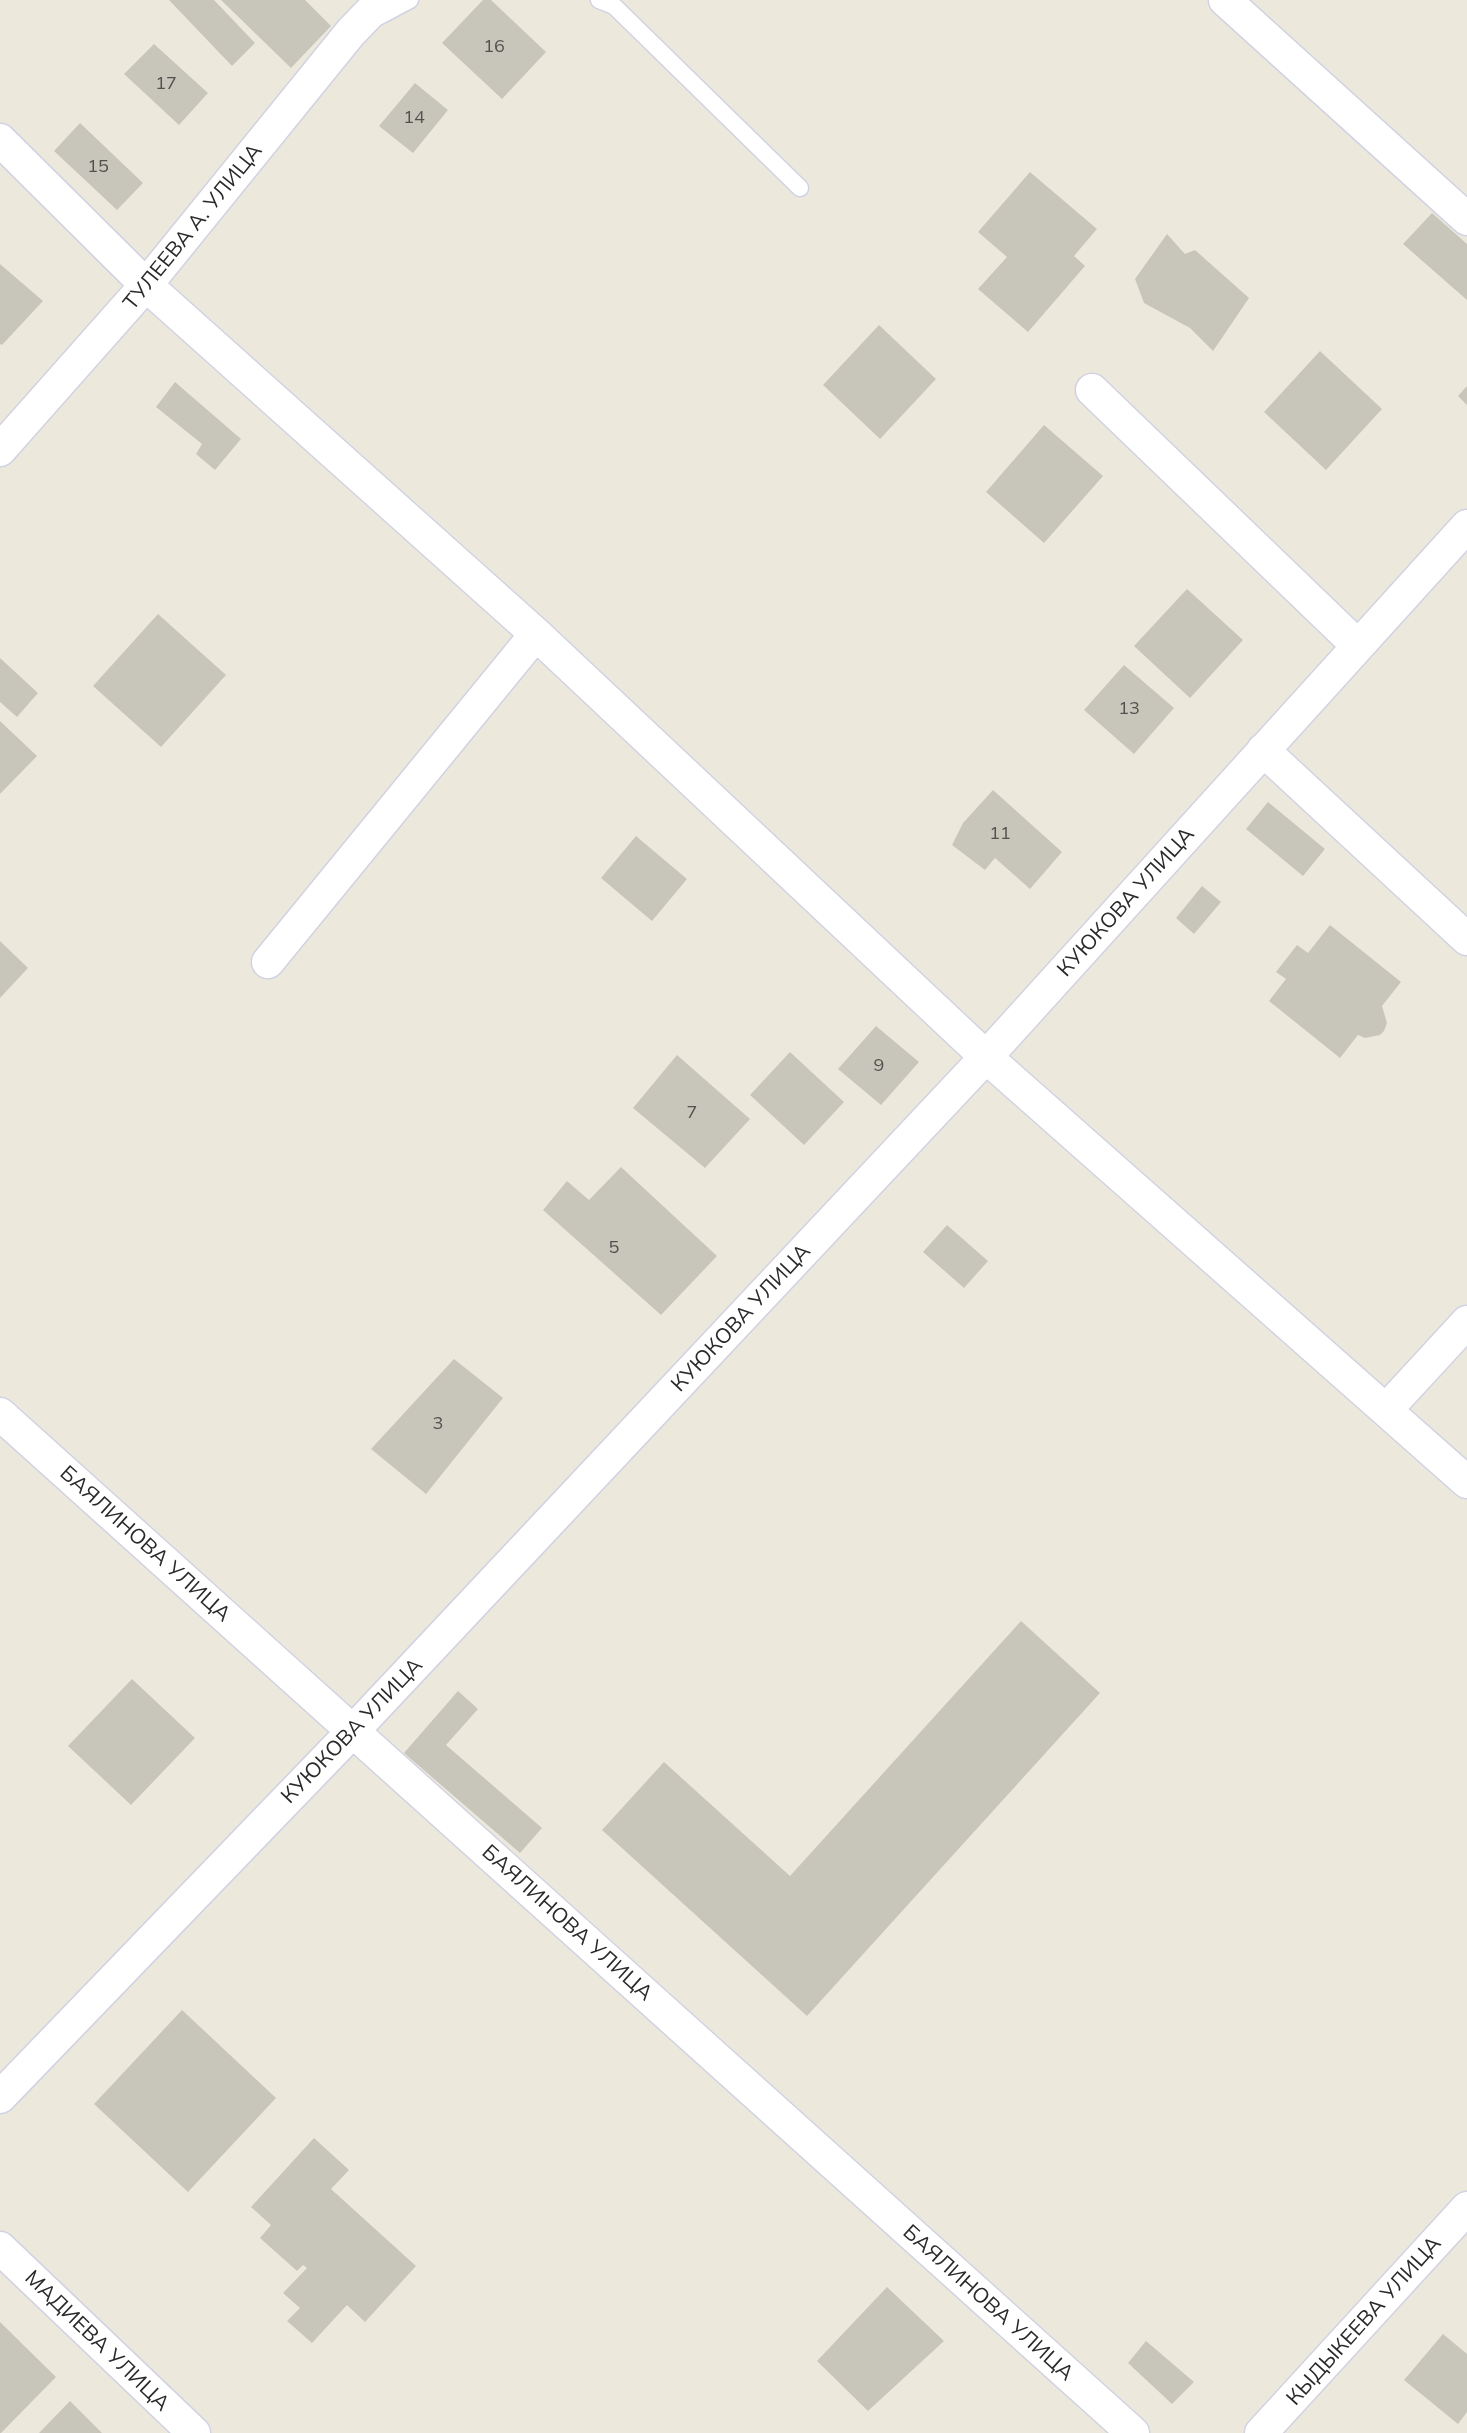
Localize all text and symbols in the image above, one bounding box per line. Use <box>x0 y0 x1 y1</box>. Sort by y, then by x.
house number: 16 <box>483 36 505 58</box>
house number: 17 <box>155 73 177 95</box>
house number: 14 <box>403 107 425 129</box>
street label: ТУЛЕЕВА А. УЛИЦА <box>118 139 268 315</box>
house number: 15 <box>87 156 109 178</box>
house number: 13 <box>1118 698 1140 720</box>
street label: КУЮКОВА УЛИЦА <box>1052 822 1200 982</box>
house number: 11 <box>989 823 1011 845</box>
house number: 9 <box>874 1055 884 1077</box>
house number: 7 <box>687 1102 697 1124</box>
house number: 5 <box>609 1237 619 1259</box>
street label: КУЮКОВА УЛИЦА <box>666 1239 816 1397</box>
house number: 3 <box>433 1413 443 1435</box>
street label: БАЯЛИНОВА УЛИЦА <box>54 1461 236 1627</box>
street label: КУЮКОВА УЛИЦА <box>276 1653 428 1809</box>
street label: БАЯЛИНОВА УЛИЦА <box>476 1840 658 2006</box>
street label: БАЯЛИНОВА УЛИЦА <box>897 2220 1079 2386</box>
street label: КЫДЫКЕЕВА УЛИЦА <box>1281 2231 1447 2411</box>
street label: МАДИЕВА УЛИЦА <box>19 2266 175 2416</box>

